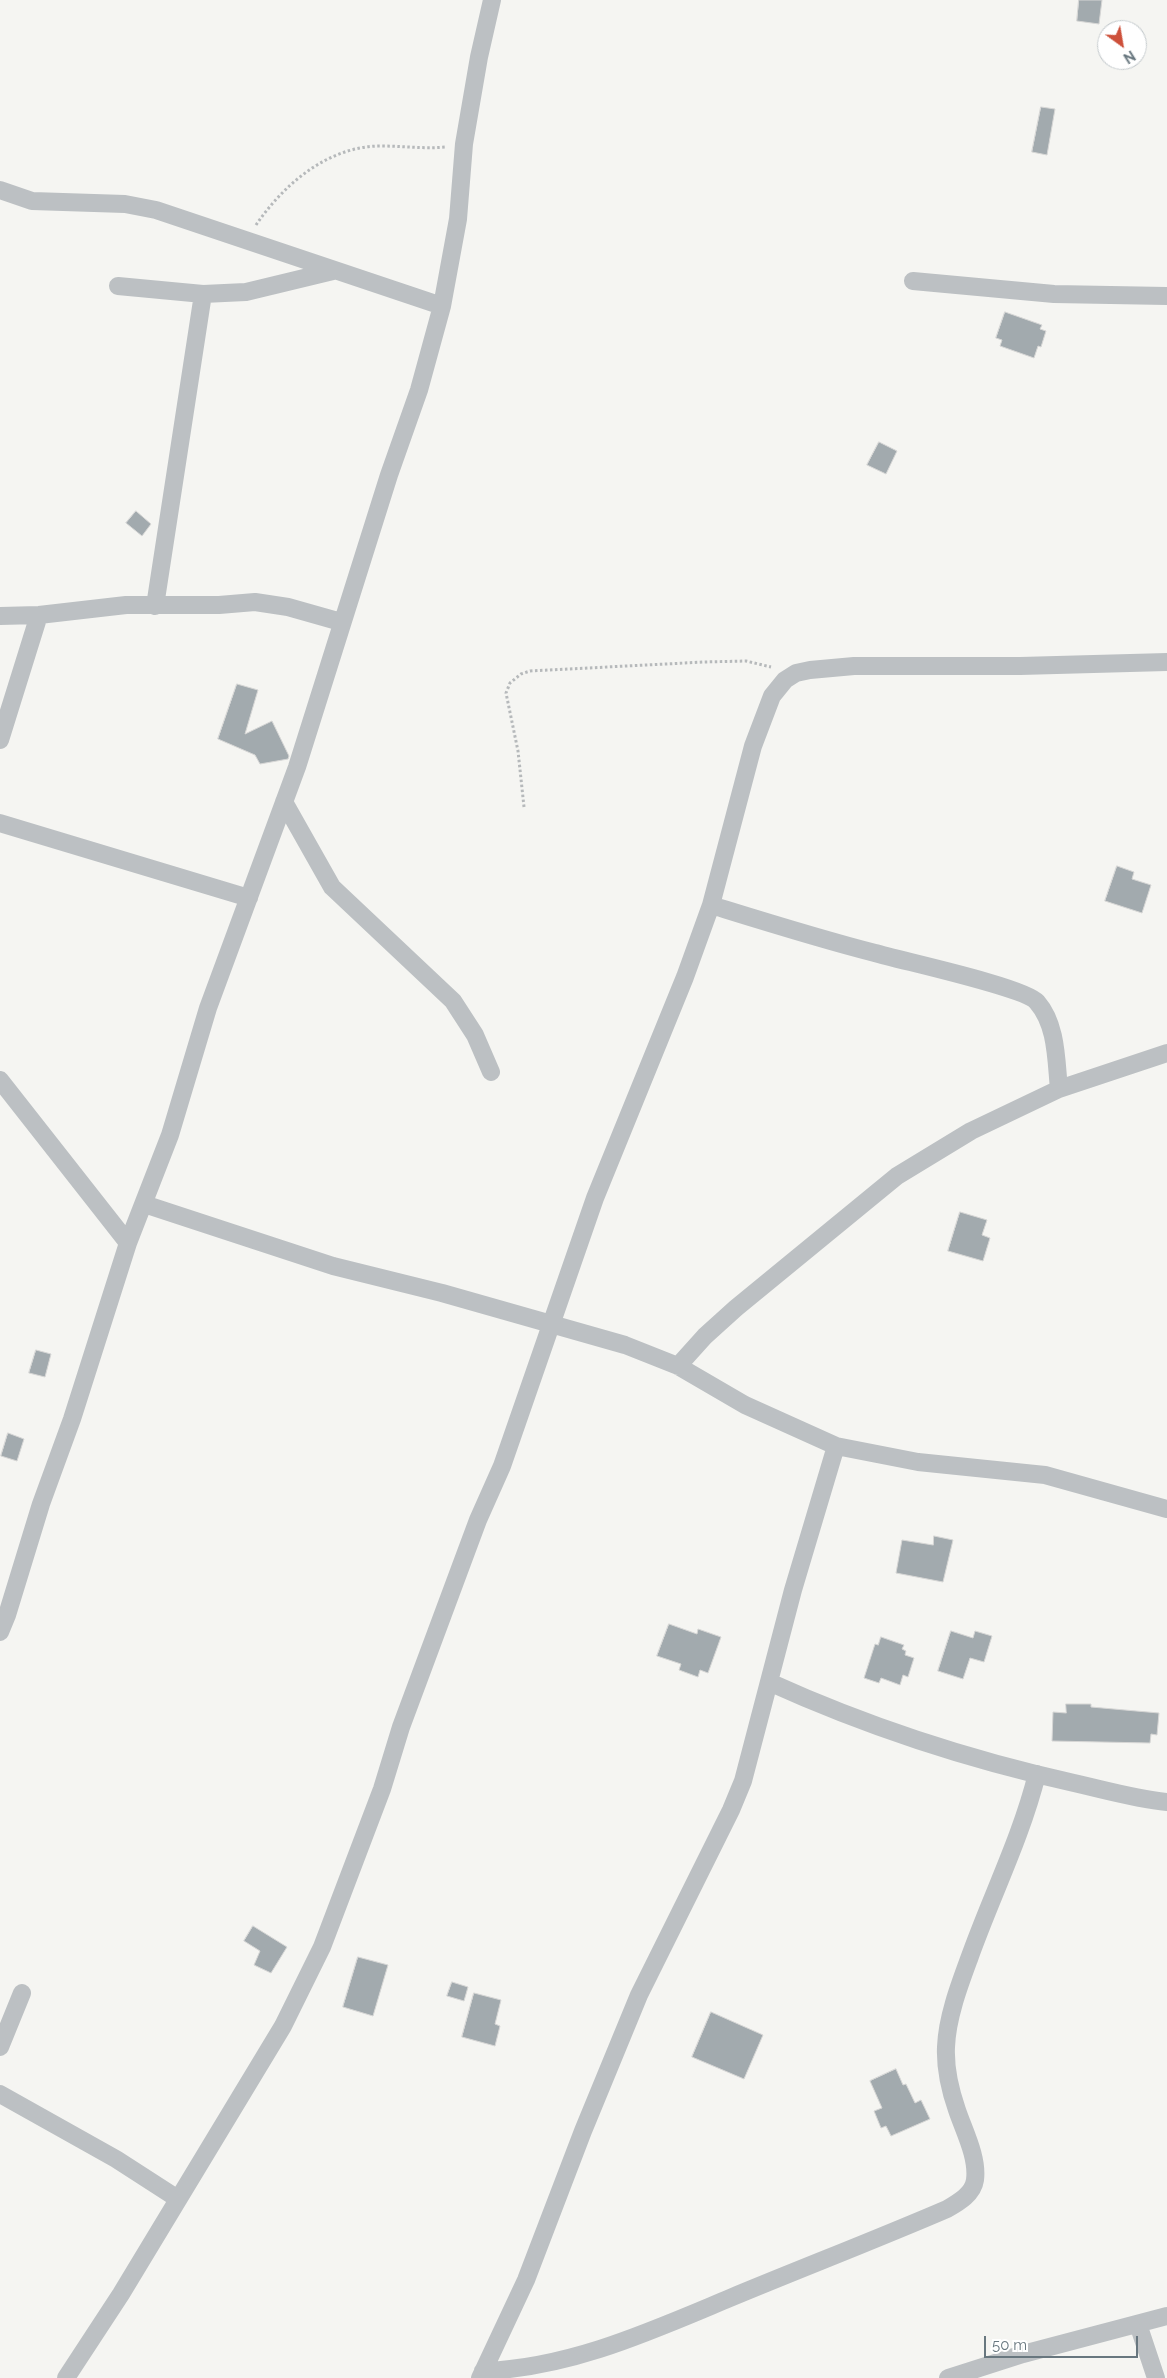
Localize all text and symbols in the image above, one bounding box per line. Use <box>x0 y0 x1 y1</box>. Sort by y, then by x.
north arrow <box>1097 20 1147 70</box>
text: N <box>1121 47 1138 66</box>
scale bar <box>987 2326 1141 2358</box>
text: 50 m <box>992 2336 1027 2354</box>

